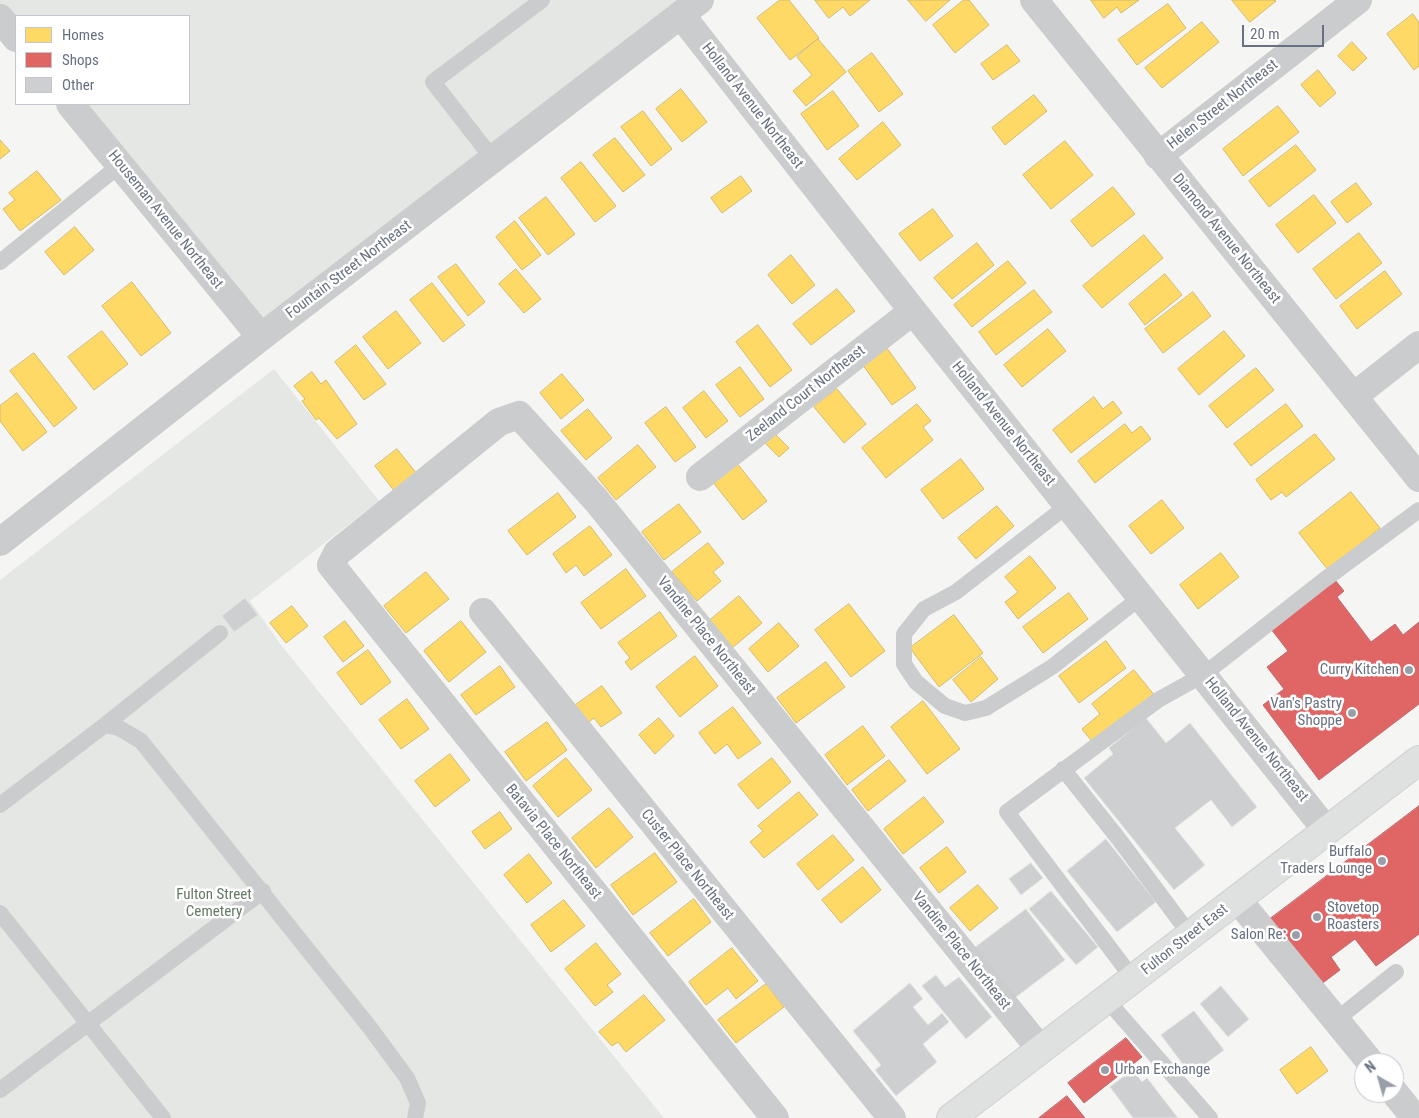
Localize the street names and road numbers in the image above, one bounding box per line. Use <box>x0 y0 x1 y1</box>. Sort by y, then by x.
street label: Holland Avenue Northeast <box>697 40 807 172</box>
street label: Helen Street Northeast <box>1164 56 1282 154</box>
street label: Houseman Avenue Northeast <box>104 147 226 293</box>
street label: Diamond Avenue Northeast <box>1168 170 1284 308</box>
street label: Fountain Street Northeast <box>283 217 415 323</box>
street label: Zeeland Court Northeast <box>743 342 869 446</box>
street label: Holland Avenue Northeast <box>947 358 1059 490</box>
street label: Vandine Place Northeast <box>653 573 759 699</box>
street label: Holland Avenue Northeast <box>1200 674 1312 806</box>
street label: Batavia Place Northeast <box>501 781 605 903</box>
street label: Custer Place Northeast <box>637 806 737 924</box>
street label: Vandine Place Northeast <box>908 888 1014 1014</box>
street label: Fulton Street East <box>1138 901 1232 979</box>

